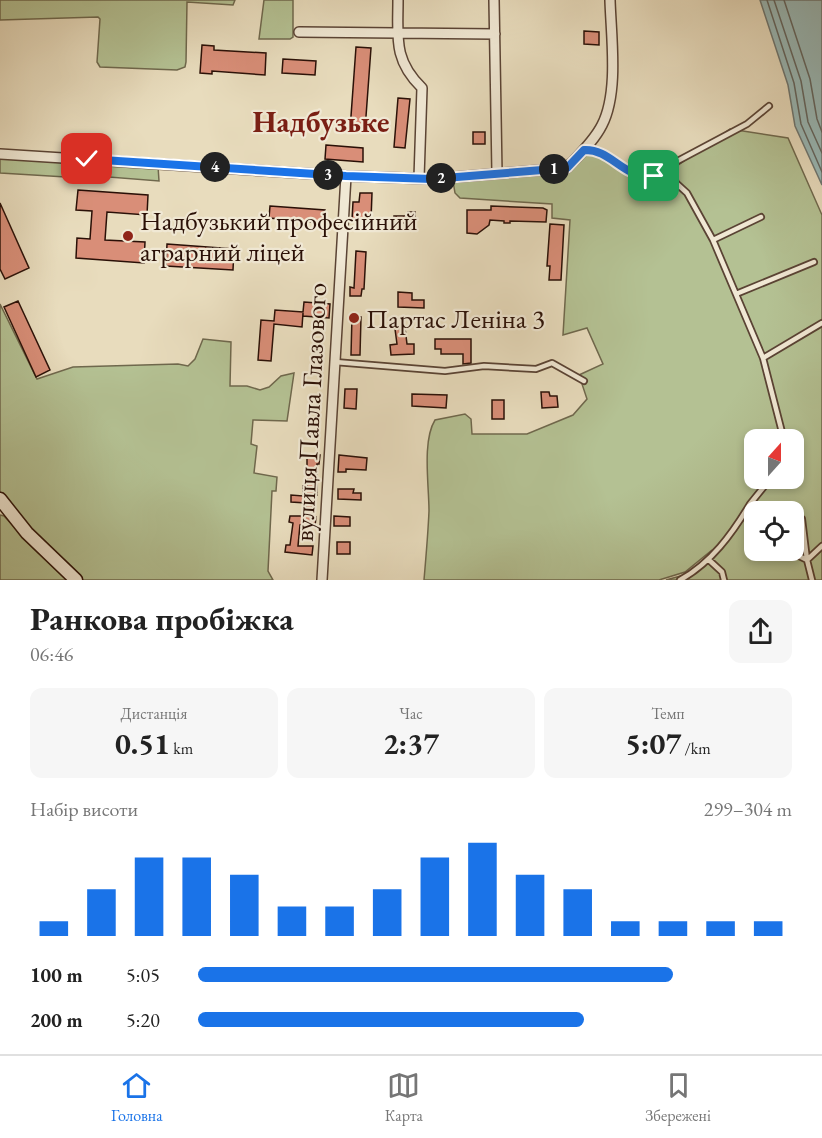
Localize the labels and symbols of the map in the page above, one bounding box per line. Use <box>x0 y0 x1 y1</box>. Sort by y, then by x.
district label: Надбузьке <box>253 102 389 141</box>
pin <box>61 133 112 184</box>
pin <box>628 150 679 201</box>
pin: 4 <box>200 152 230 182</box>
pin: 1 <box>539 154 569 184</box>
pin: 3 <box>313 160 343 190</box>
pin: 2 <box>426 163 456 193</box>
place label: Надбузький професійний аграрний ліцей <box>140 203 418 269</box>
marker: Надбузький професійний аграрний ліцей <box>121 229 135 243</box>
street label: вулиця Павла Глазового <box>286 282 334 542</box>
place label: Партас Леніна 3 <box>366 301 545 336</box>
marker: Партас Леніна 3 <box>347 311 361 325</box>
north arrow <box>744 429 804 489</box>

